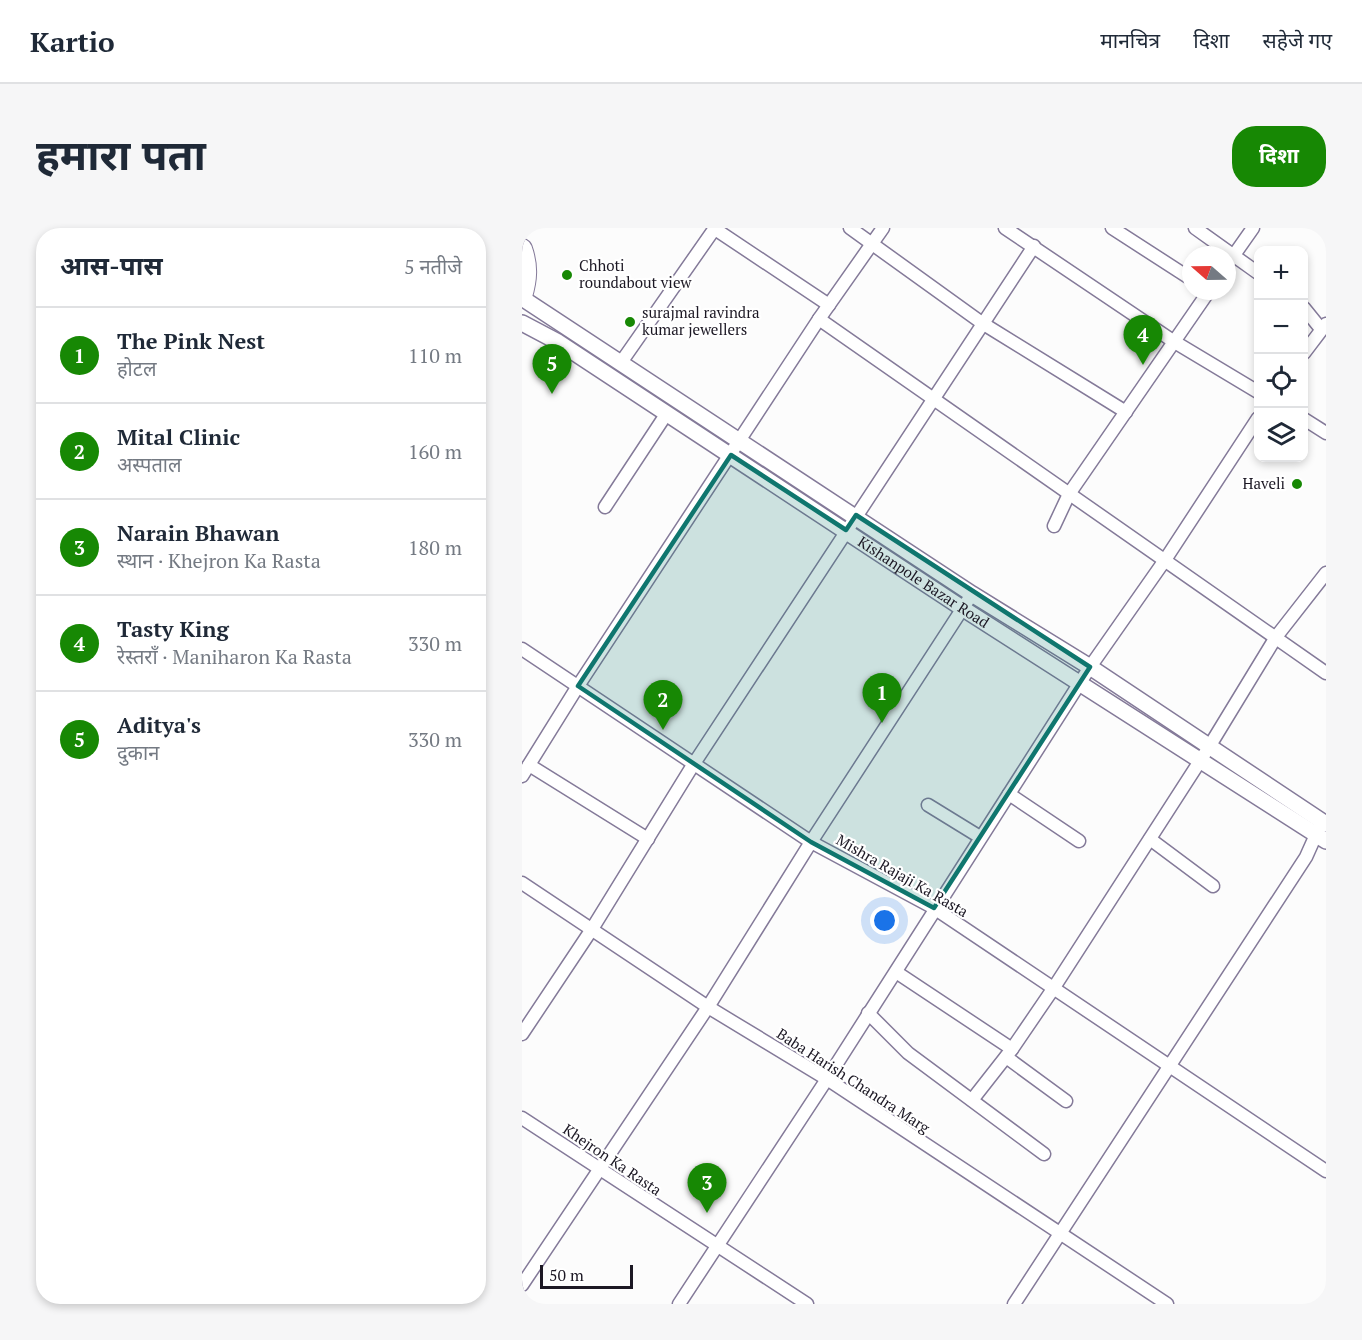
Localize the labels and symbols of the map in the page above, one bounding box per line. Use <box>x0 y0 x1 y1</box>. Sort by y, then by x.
north arrow <box>1182 246 1236 300</box>
place label: Chhoti roundabout view <box>579 255 692 292</box>
marker: Chhoti roundabout view <box>560 268 574 282</box>
place label: surajmal ravindra kumar jewellers <box>642 302 760 339</box>
marker: surajmal ravindra kumar jewellers <box>623 315 637 329</box>
pin: 4 <box>1124 316 1162 365</box>
pin: 5 <box>532 344 572 394</box>
place label: Haveli <box>1243 473 1285 493</box>
marker: Haveli <box>1290 477 1304 491</box>
street label: Kishanpole Bazar Road <box>854 531 993 632</box>
pin: 1 <box>862 674 902 723</box>
pin: 2 <box>644 680 682 730</box>
street label: Mishra Rajaji Ka Rasta <box>833 829 972 921</box>
your location <box>870 906 899 935</box>
street label: Baba Harish Chandra Marg <box>773 1023 935 1138</box>
street label: Khejron Ka Rasta <box>559 1119 666 1200</box>
pin: 3 <box>688 1164 726 1213</box>
scale bar <box>540 1262 633 1290</box>

